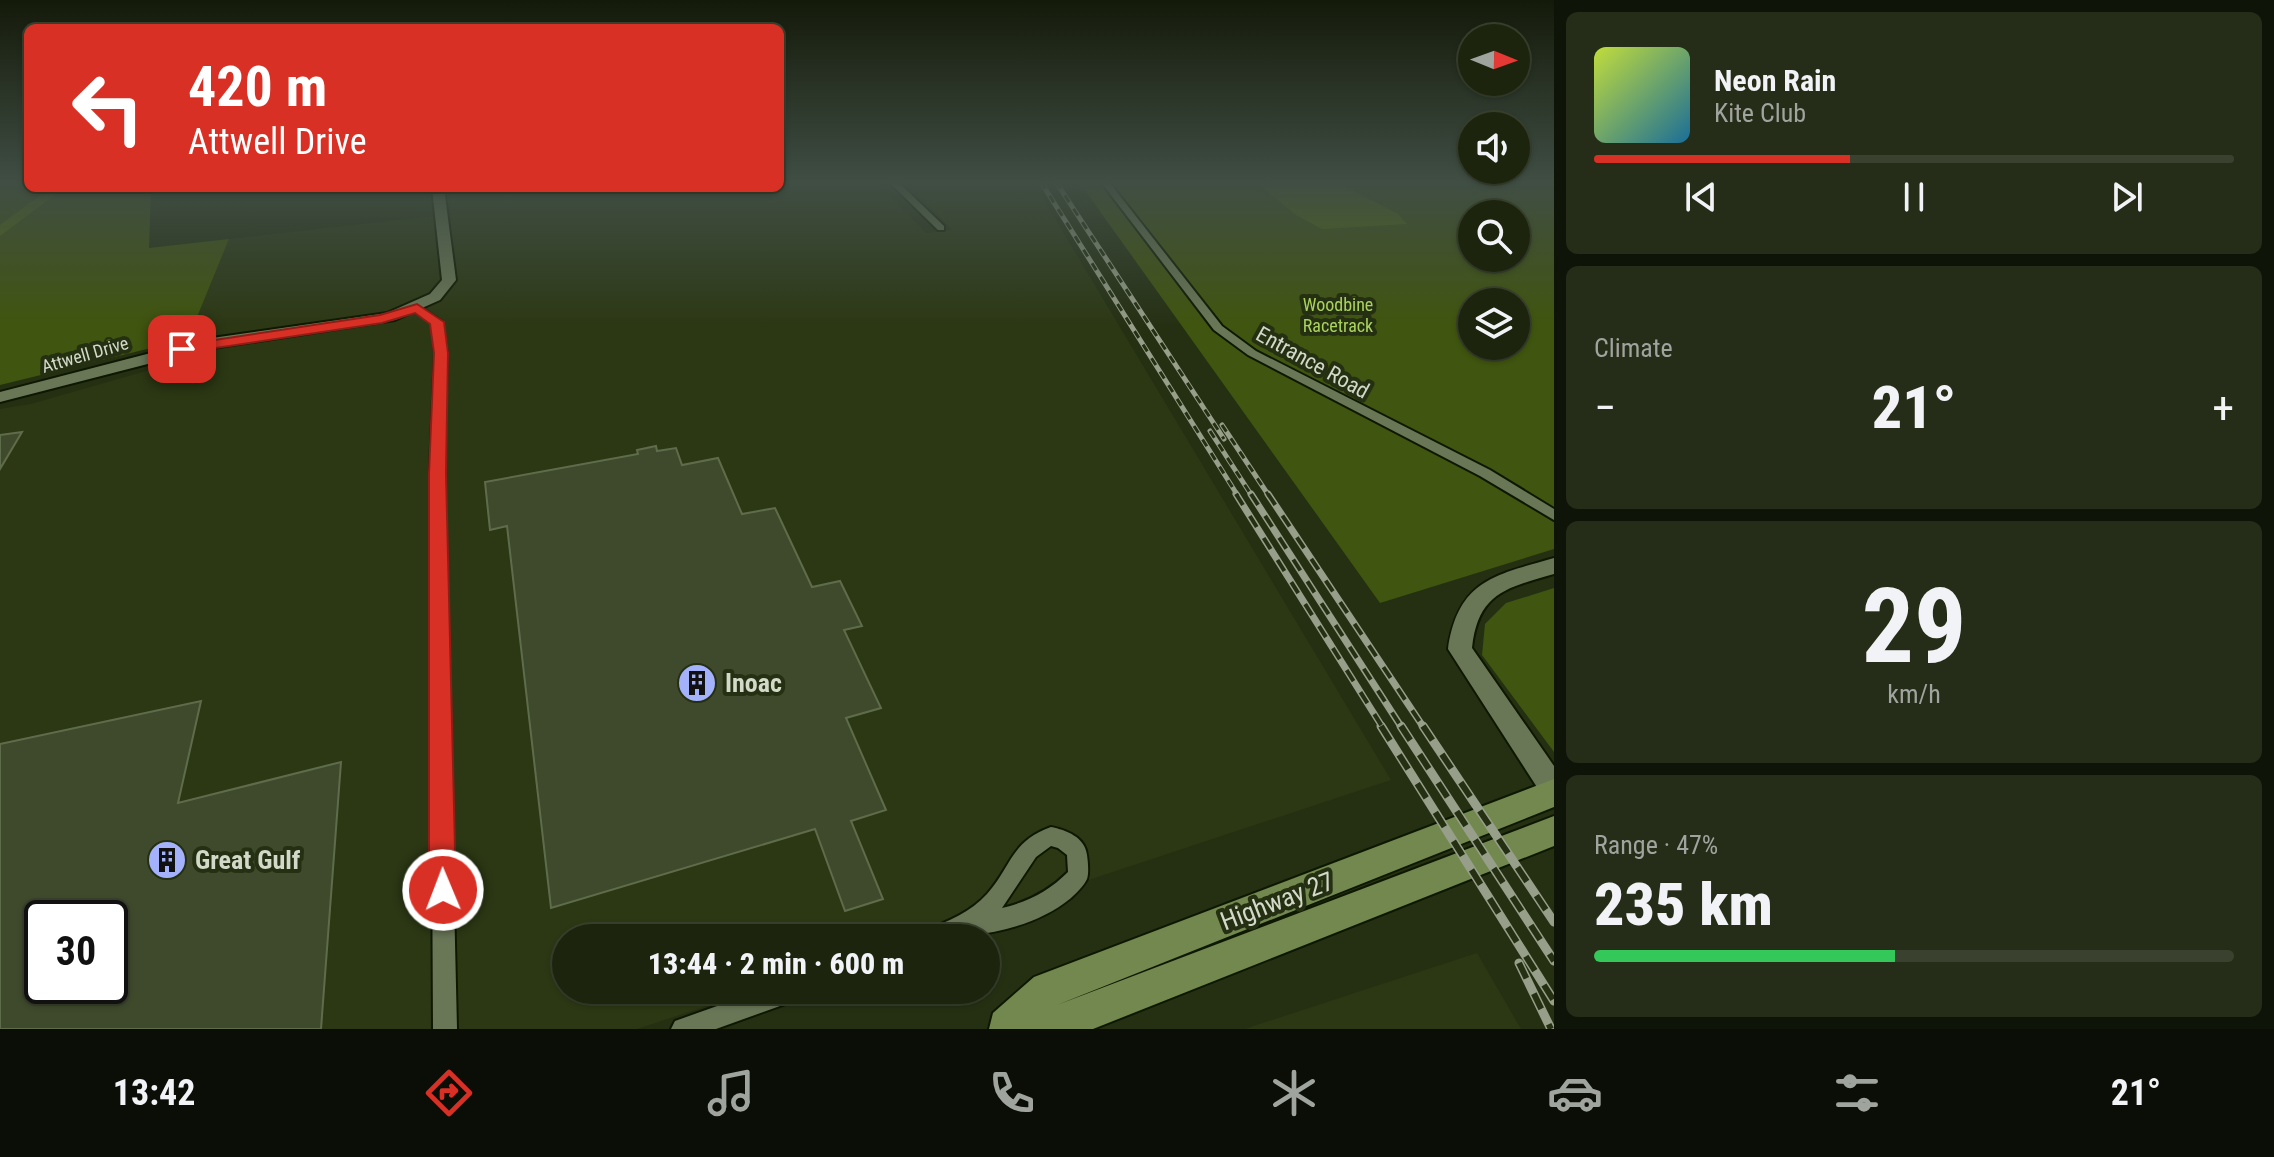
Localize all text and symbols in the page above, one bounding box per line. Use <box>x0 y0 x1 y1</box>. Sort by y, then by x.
north arrow <box>1458 24 1530 96</box>
map controls <box>1458 24 1530 360</box>
text: 420 m <box>188 54 327 120</box>
icon: left <box>56 56 160 160</box>
text: Neon Rain <box>1714 63 1836 98</box>
text: Kite Club <box>1714 98 1806 128</box>
button: sound <box>1458 112 1530 184</box>
text: Attwell Drive <box>188 121 367 163</box>
icon: previous <box>1679 175 1723 219</box>
icon: pause <box>1892 175 1936 219</box>
icon: next <box>2105 175 2149 219</box>
button: search <box>1458 200 1530 272</box>
button: layers <box>1458 288 1530 360</box>
park label: Woodbine Racetrack <box>1303 294 1373 336</box>
pin <box>148 315 216 383</box>
street label: Entrance Road <box>1252 321 1374 404</box>
icon: arrive <box>160 327 204 371</box>
street label: Attwell Drive <box>39 332 131 377</box>
text: Climate <box>1594 333 1673 363</box>
text: 21° <box>1872 372 1956 443</box>
text: − <box>1594 382 1616 434</box>
text: + <box>2212 382 2234 434</box>
text: 29 <box>1861 566 1967 687</box>
building icon: Inoac <box>676 662 718 704</box>
place label: Inoac <box>725 668 782 698</box>
text: km/h <box>1887 679 1941 709</box>
text: Range · 47% <box>1594 830 1718 860</box>
building icon: Great Gulf <box>146 839 188 881</box>
place label: Great Gulf <box>195 845 301 875</box>
position arrow <box>401 848 485 932</box>
street label: Highway 27 <box>1216 866 1338 936</box>
text: 235 km <box>1594 869 1773 940</box>
speed limit sign: 30 <box>24 900 128 1004</box>
text: 13:44 · 2 min · 600 m <box>648 946 904 981</box>
icon: directions <box>421 1065 477 1121</box>
icon: music <box>703 1065 759 1121</box>
icon: phone <box>984 1065 1040 1121</box>
icon: climate <box>1266 1065 1322 1121</box>
icon: car <box>1547 1065 1603 1121</box>
icon: filters <box>1829 1065 1885 1121</box>
text: 13:42 <box>113 1072 195 1114</box>
text: 21° <box>2111 1072 2161 1114</box>

